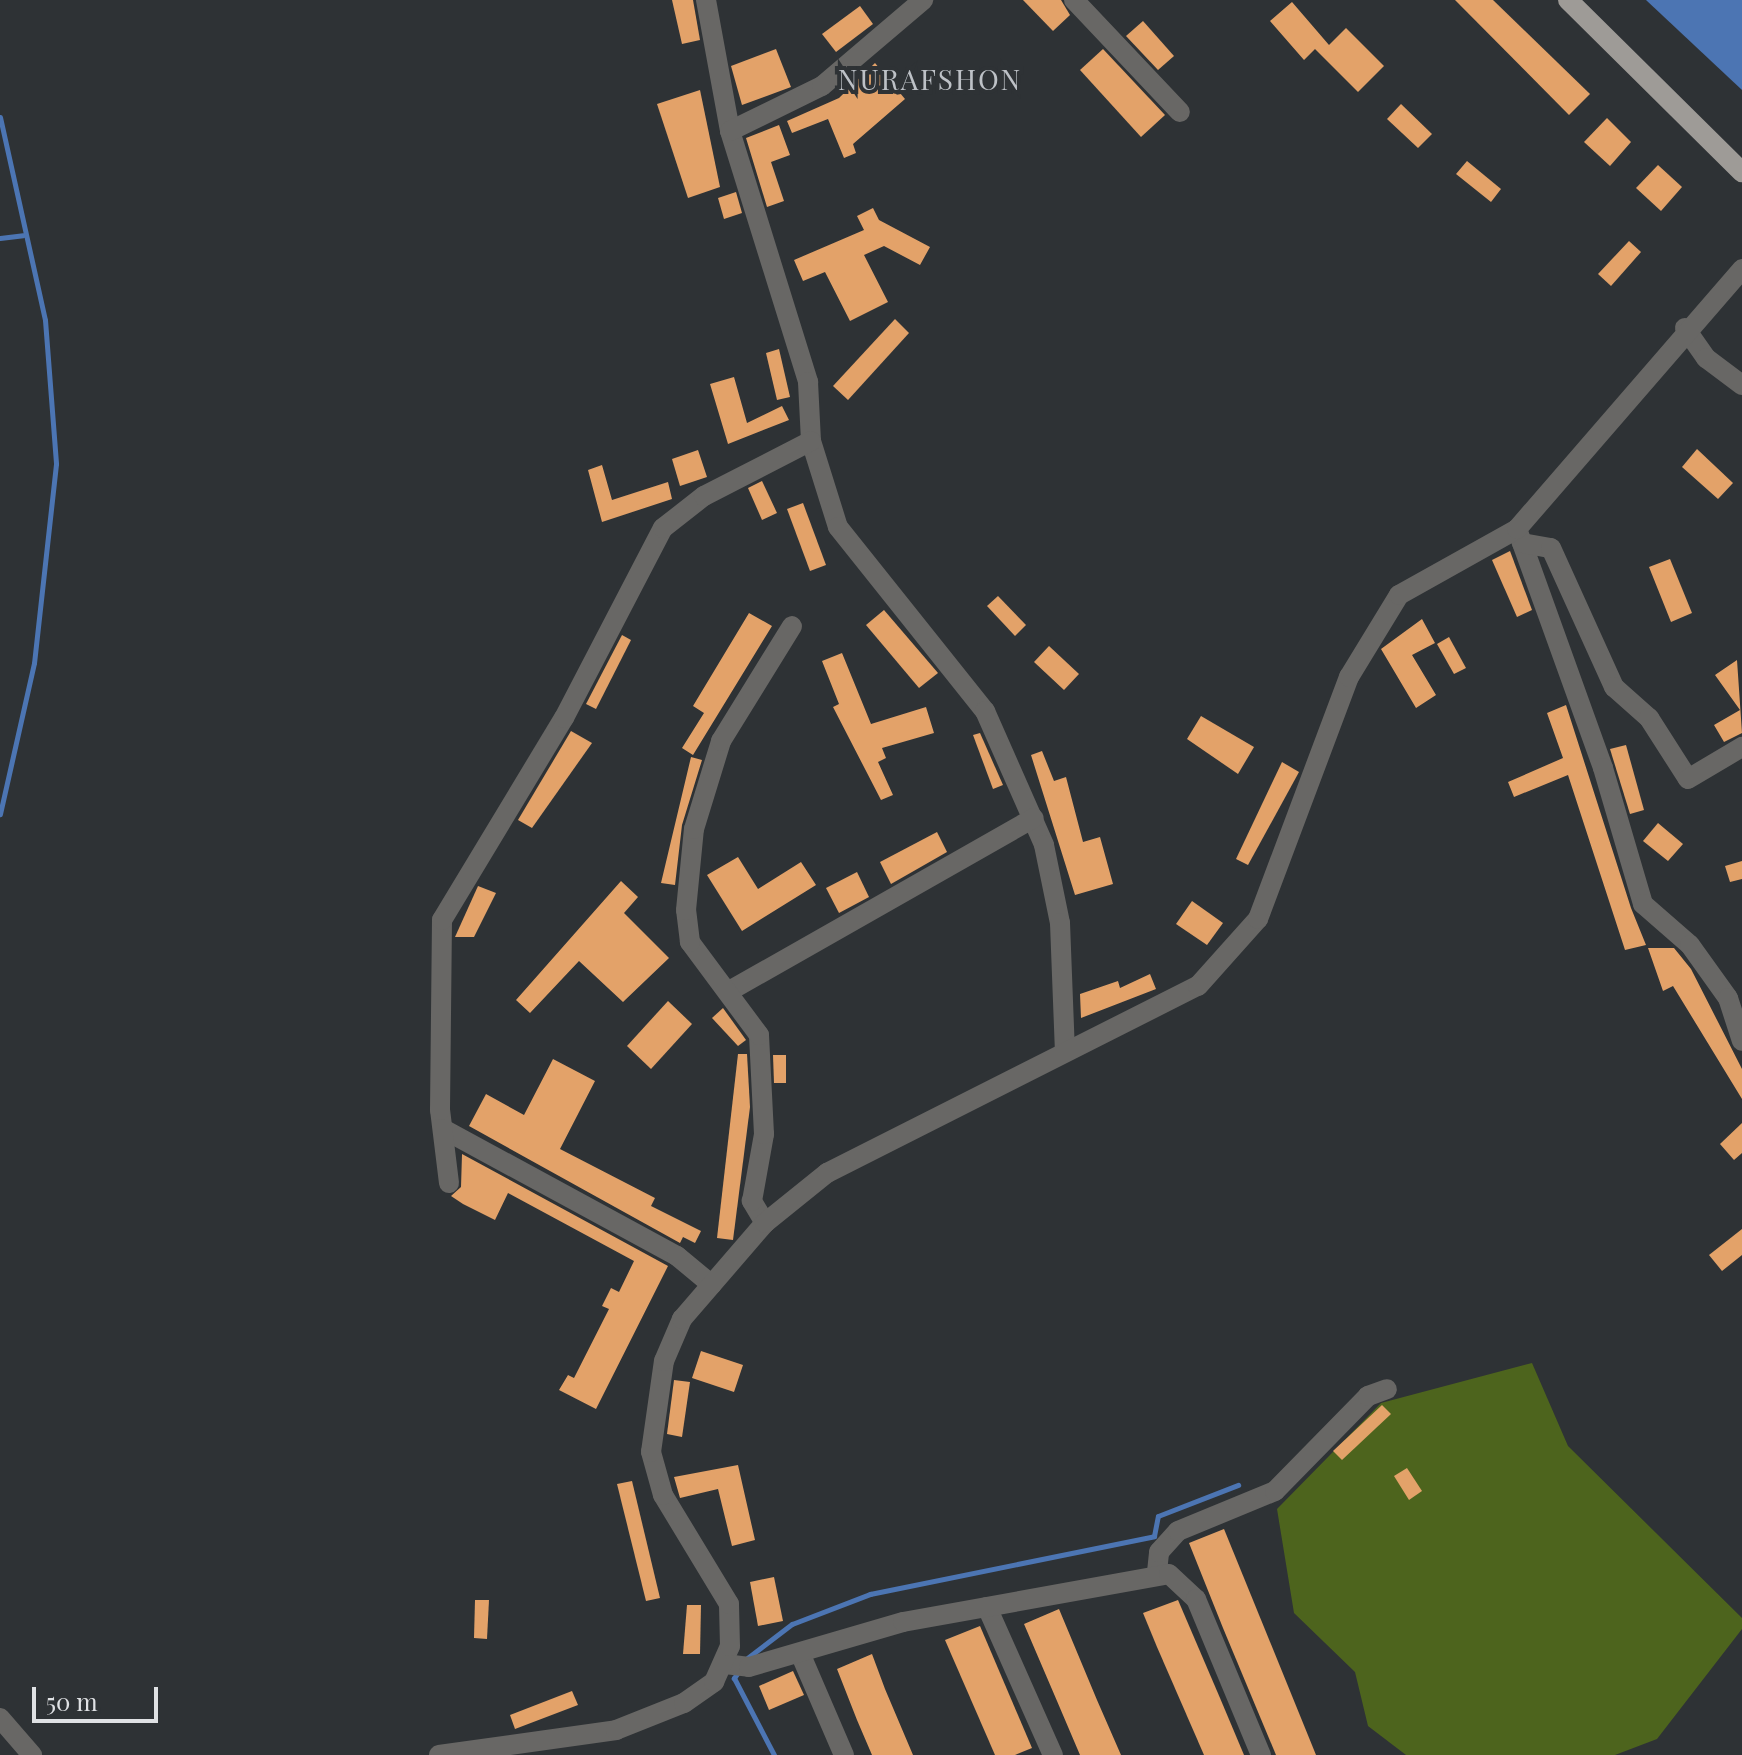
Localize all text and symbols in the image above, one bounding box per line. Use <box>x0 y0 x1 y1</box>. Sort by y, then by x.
district label: NURAFSHON <box>838 62 1022 96</box>
scale bar <box>36 1671 162 1721</box>
text: 50 m <box>46 1685 98 1717</box>

